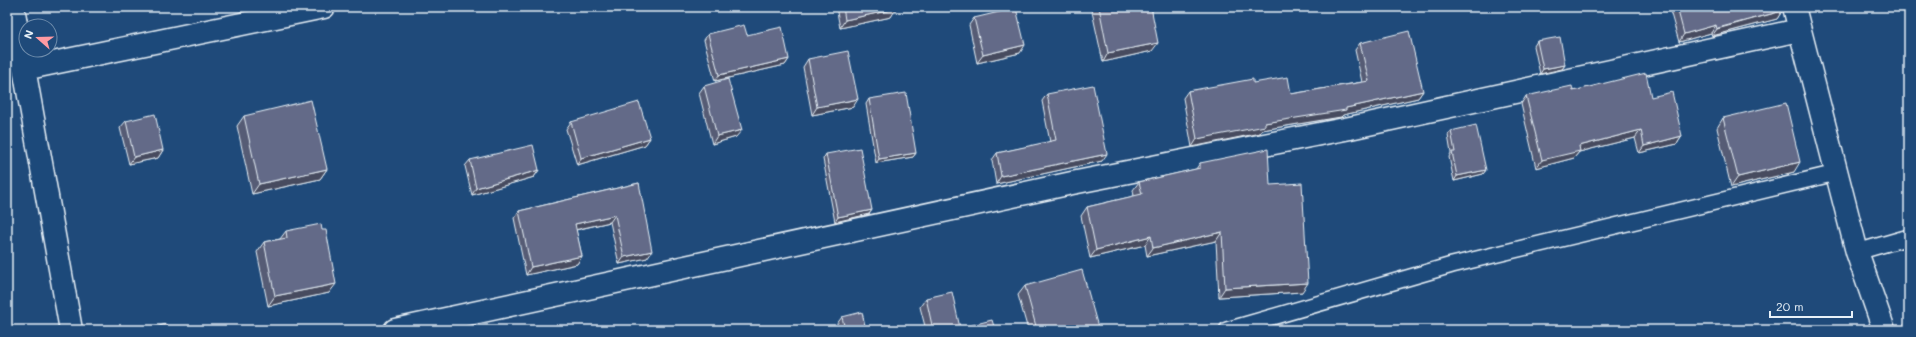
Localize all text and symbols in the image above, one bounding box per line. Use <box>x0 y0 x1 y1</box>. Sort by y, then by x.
north arrow <box>18 18 58 58</box>
text: N <box>20 28 37 41</box>
scale bar <box>1770 293 1852 319</box>
text: 20 m <box>1776 298 1804 314</box>

